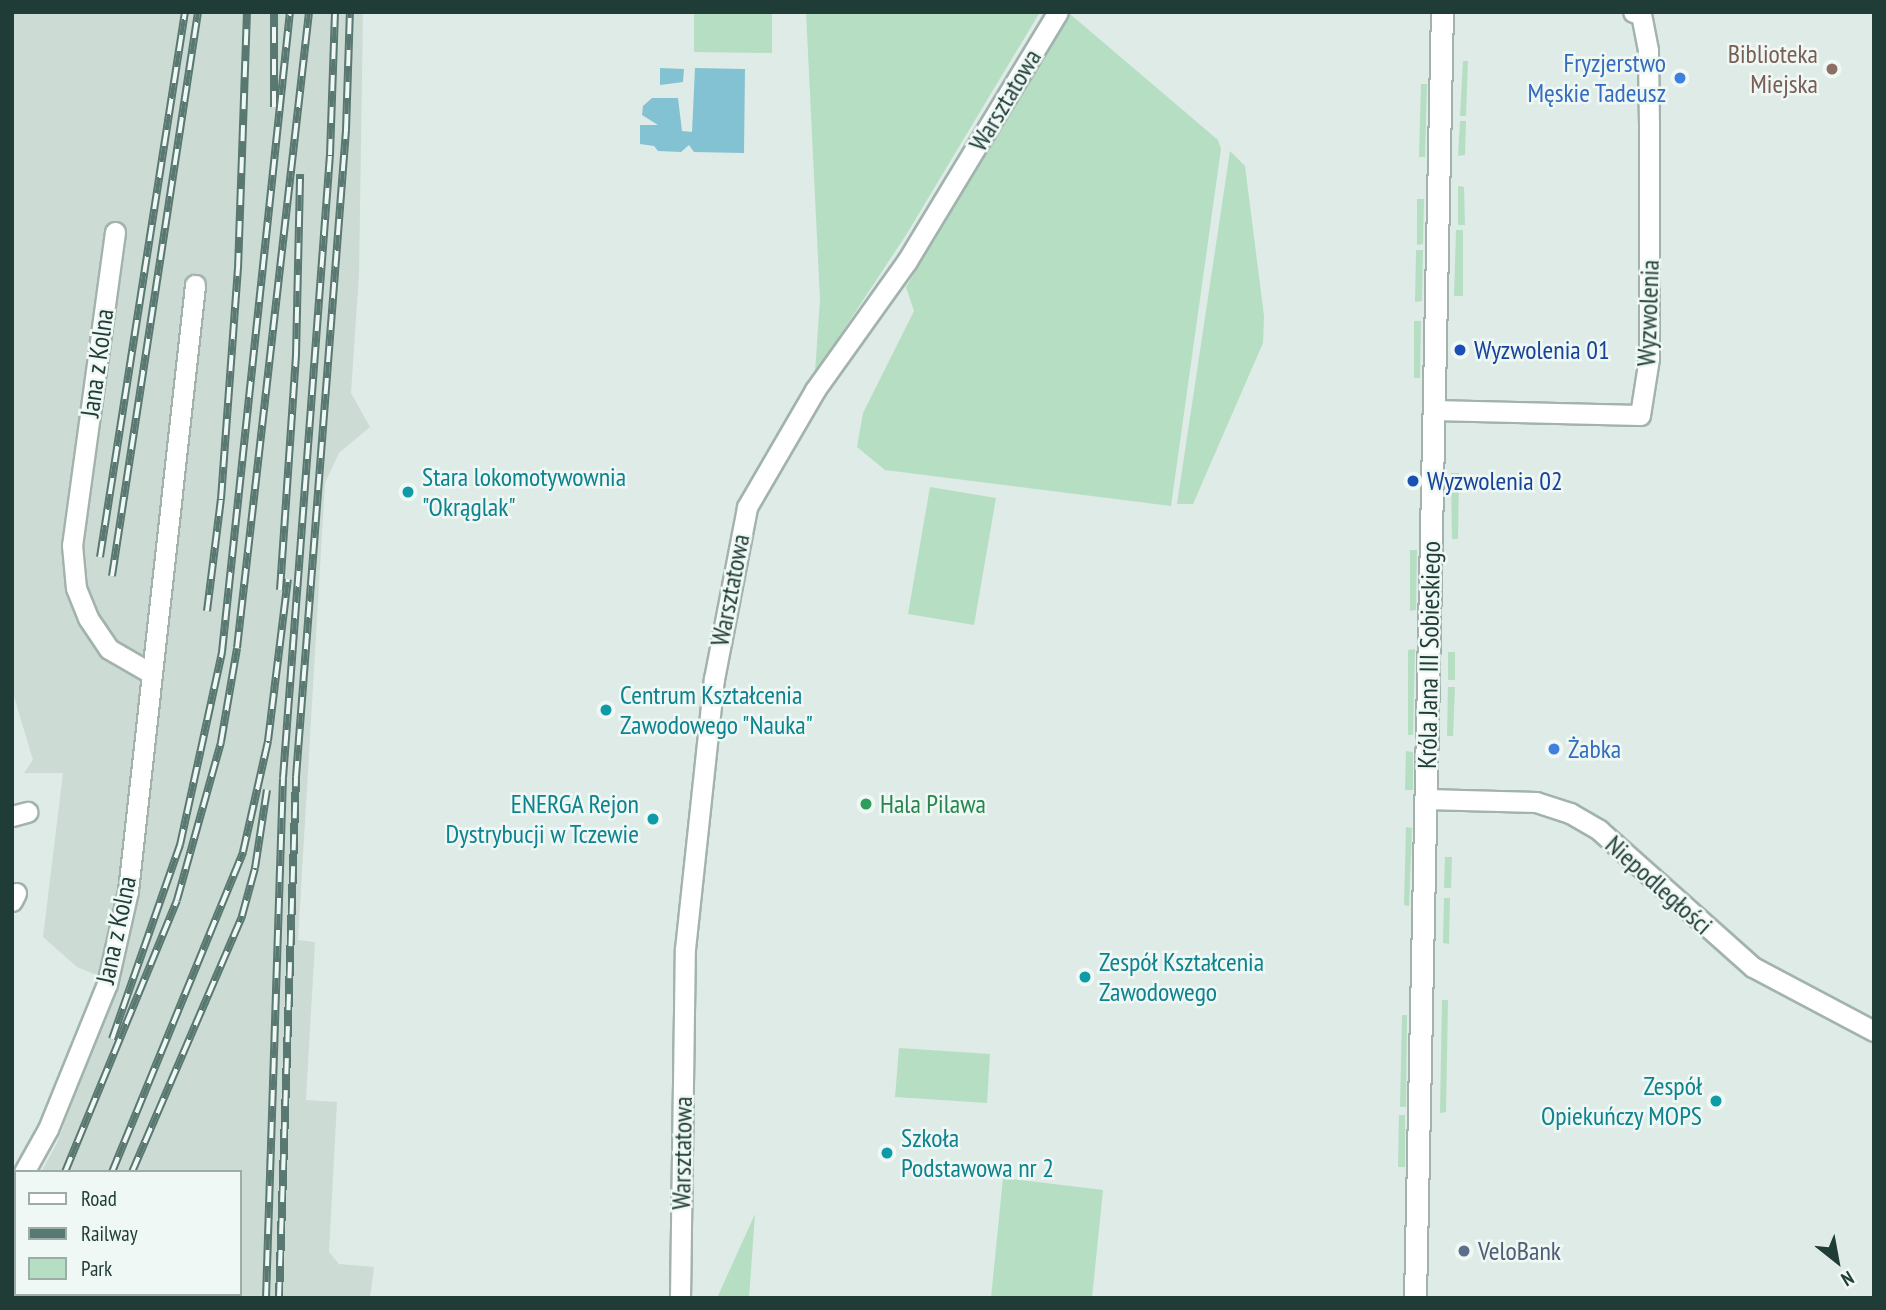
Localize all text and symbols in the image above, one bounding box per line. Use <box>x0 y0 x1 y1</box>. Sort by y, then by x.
place label: Biblioteka Miejska <box>1728 38 1818 100</box>
street label: Warsztatowa <box>962 43 1048 157</box>
place label: Fryzjerstwo Męskie Tadeusz <box>1527 47 1666 108</box>
marker: Biblioteka Miejska <box>1824 61 1840 77</box>
marker: Fryzjerstwo Męskie Tadeusz <box>1672 70 1688 86</box>
street label: Wyzwolenia <box>1631 259 1665 367</box>
street label: Jana z Kolna <box>74 306 120 420</box>
place label: Wyzwolenia 01 <box>1474 334 1610 366</box>
marker: Wyzwolenia 01 <box>1452 342 1468 358</box>
place label: Stara lokomotywownia "Okrąglak" <box>422 461 626 522</box>
place label: Wyzwolenia 02 <box>1427 465 1563 497</box>
marker: Wyzwolenia 02 <box>1405 473 1421 489</box>
marker: Stara lokomotywownia "Okrąglak" <box>400 484 416 500</box>
street label: Warsztatowa <box>704 531 756 649</box>
street label: Króla Jana III Sobieskiego <box>1411 541 1447 769</box>
place label: Centrum Kształcenia Zawodowego "Nauka" <box>620 679 814 740</box>
marker: Centrum Kształcenia Zawodowego "Nauka" <box>598 702 614 718</box>
place label: Żabka <box>1568 733 1621 765</box>
marker: Żabka <box>1546 741 1562 757</box>
place label: ENERGA Rejon Dystrybucji w Tczewie <box>444 788 639 850</box>
place label: Hala Pilawa <box>880 788 986 820</box>
marker: Hala Pilawa <box>858 796 874 812</box>
marker: ENERGA Rejon Dystrybucji w Tczewie <box>645 811 661 827</box>
street label: Niepodległości <box>1599 829 1719 941</box>
street label: Jana z Kolna <box>89 873 143 987</box>
place label: Zespół Kształcenia Zawodowego <box>1099 946 1264 1007</box>
marker: Zespół Kształcenia Zawodowego <box>1077 969 1093 985</box>
place label: Zespół Opiekuńczy MOPS <box>1540 1070 1702 1132</box>
marker: Zespół Opiekuńczy MOPS <box>1708 1093 1724 1109</box>
street label: Warsztatowa <box>665 1096 699 1210</box>
place label: Szkoła Podstawowa nr 2 <box>901 1122 1054 1184</box>
marker: Szkoła Podstawowa nr 2 <box>879 1145 895 1161</box>
legend <box>14 1170 242 1296</box>
text: Road <box>81 1185 117 1212</box>
text: Railway <box>81 1220 138 1247</box>
north arrow <box>1802 1226 1872 1296</box>
place label: VeloBank <box>1478 1235 1561 1267</box>
marker: VeloBank <box>1456 1243 1472 1259</box>
text: Park <box>81 1255 112 1282</box>
text: N <box>1837 1266 1858 1292</box>

